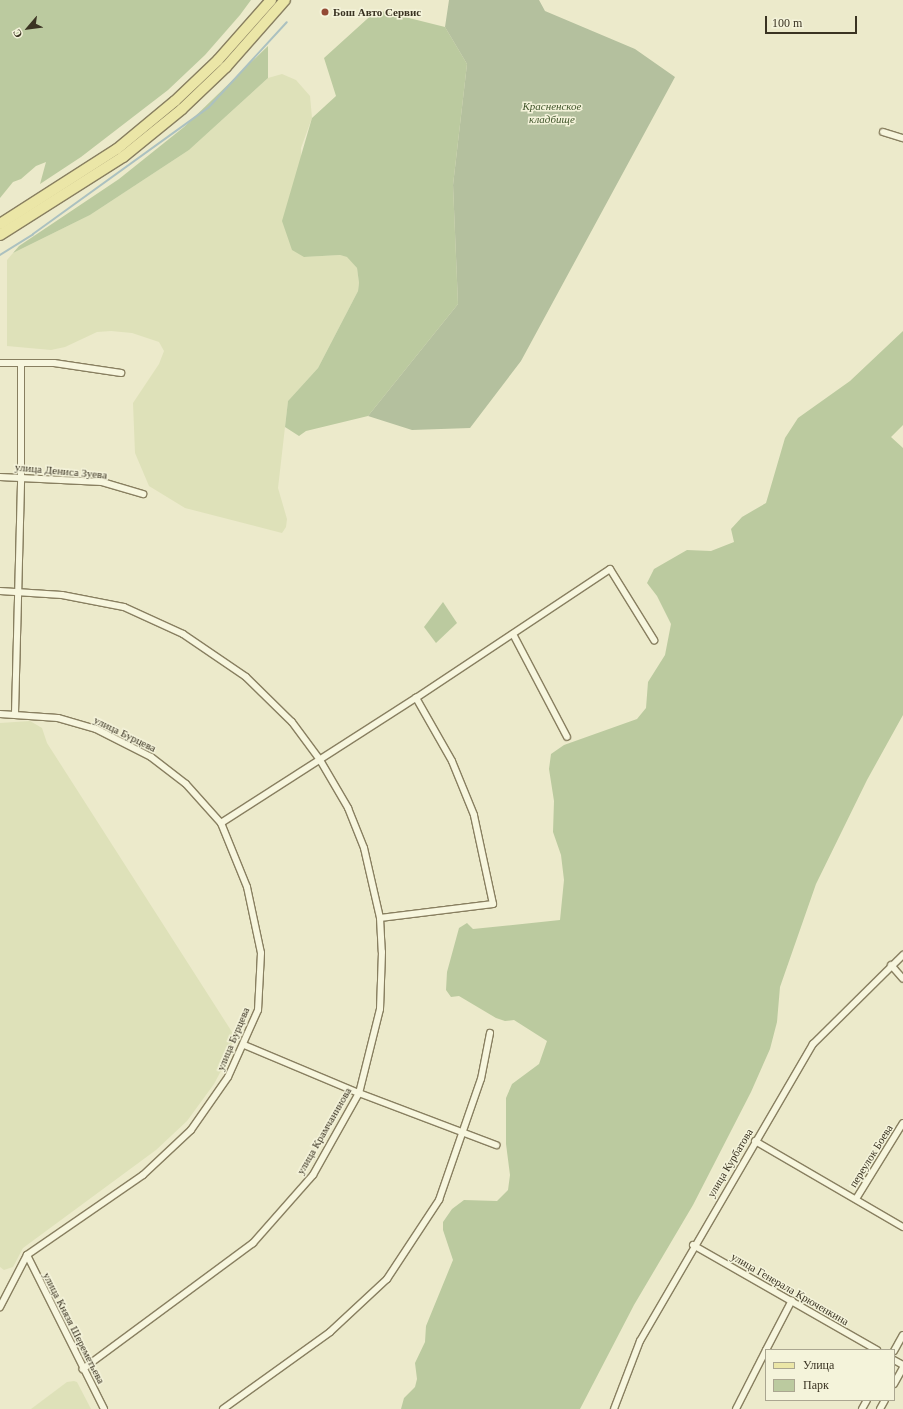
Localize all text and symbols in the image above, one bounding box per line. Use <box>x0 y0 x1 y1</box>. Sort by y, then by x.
place label: Бош Авто Сервис <box>333 5 421 19</box>
marker: Бош Авто Сервис <box>320 7 330 17</box>
north arrow <box>8 8 48 48</box>
scale bar <box>767 8 859 34</box>
text: 100 m <box>772 16 802 30</box>
text: С <box>10 27 25 40</box>
park label: Красненское кладбище <box>523 100 581 126</box>
street label: улица Дениса Зуева <box>14 460 108 482</box>
street label: улица Бурцева <box>92 713 158 755</box>
street label: улица Бурцева <box>214 1005 252 1073</box>
street label: улица Крамчанинова <box>294 1085 354 1177</box>
street label: переулок Боева <box>846 1122 896 1190</box>
street label: улица Курбатова <box>704 1126 756 1200</box>
street label: улица Генерала Крюченкина <box>729 1250 851 1328</box>
street label: улица Князя Шереметьева <box>40 1270 108 1386</box>
legend <box>765 1349 895 1401</box>
text: Улица <box>803 1358 834 1372</box>
text: Парк <box>803 1378 829 1392</box>

